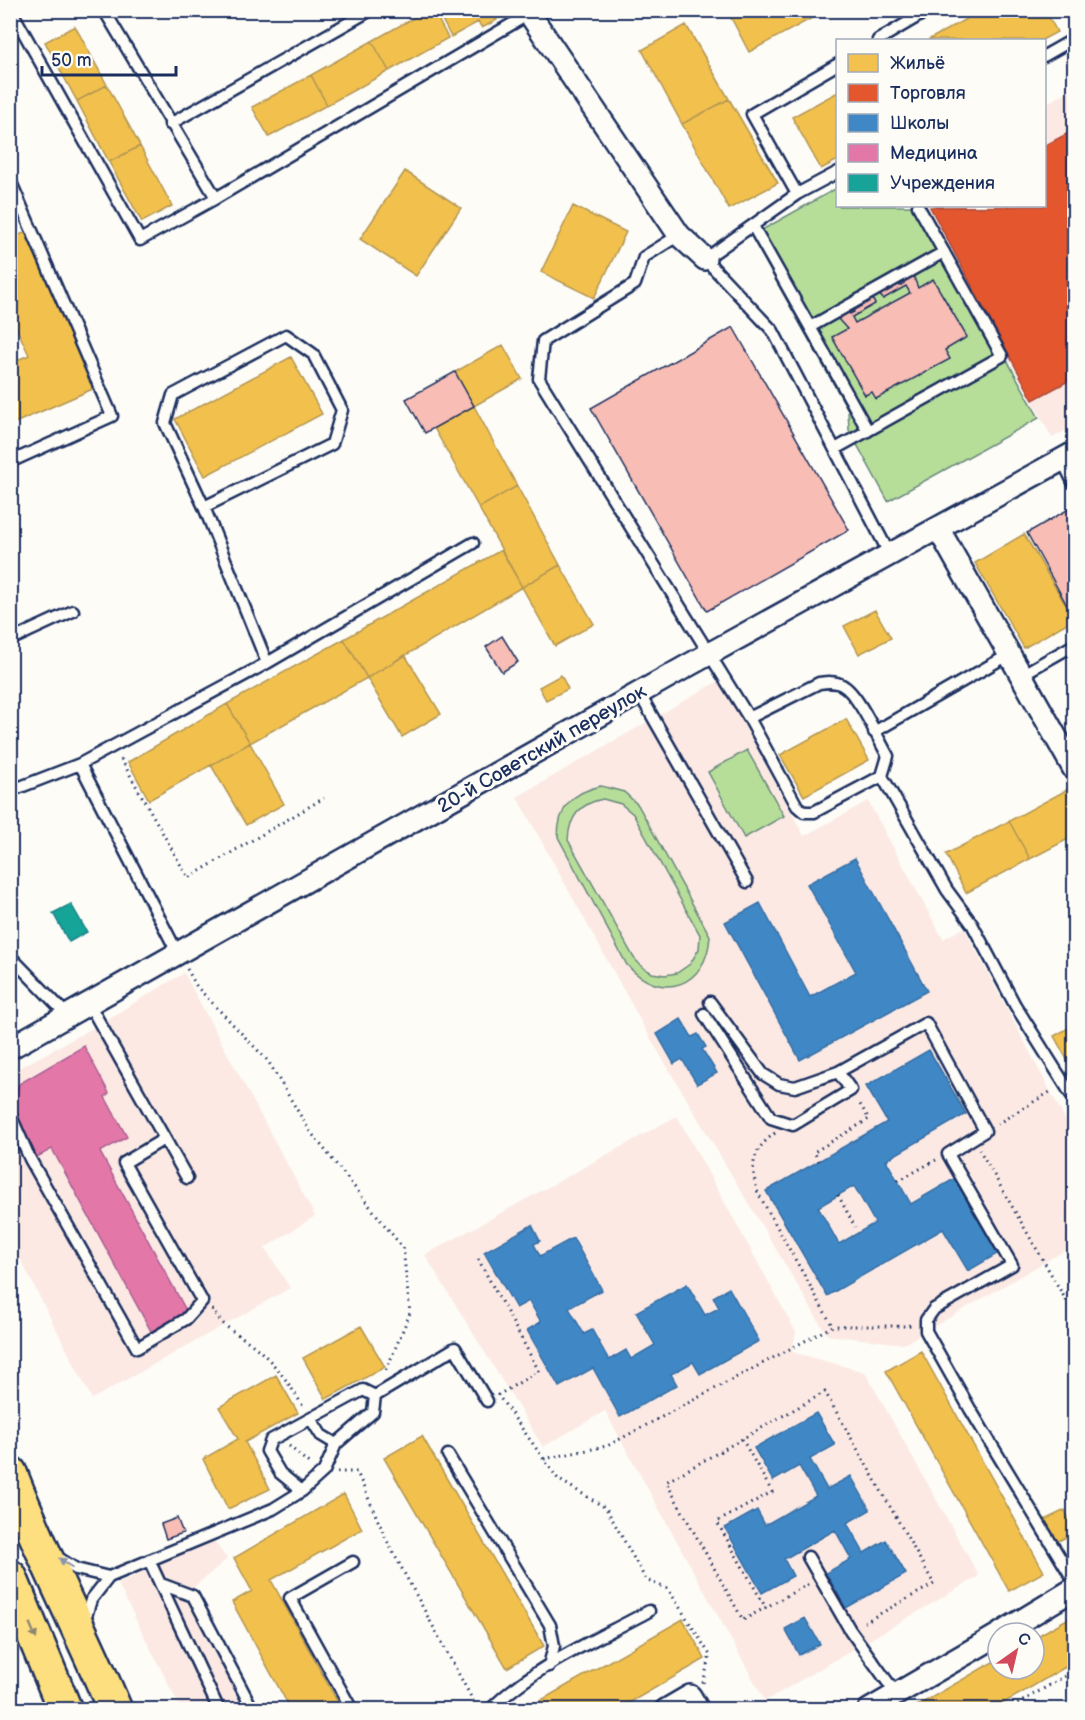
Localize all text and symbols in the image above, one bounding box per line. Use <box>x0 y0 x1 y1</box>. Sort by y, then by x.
scale bar <box>42 39 176 77</box>
legend <box>836 39 1046 207</box>
text: 50 m <box>51 50 92 71</box>
text: Жильё <box>890 53 945 74</box>
text: Торговля <box>890 83 966 104</box>
text: Школы <box>890 113 949 134</box>
text: Медицина <box>890 143 978 164</box>
text: Учреждения <box>890 173 995 194</box>
street label: 20-й Советский переулок <box>433 679 651 819</box>
one-way arrow <box>58 1557 74 1569</box>
north arrow <box>986 1621 1046 1681</box>
one-way arrow <box>28 1623 38 1641</box>
text: С <box>1014 1629 1033 1651</box>

